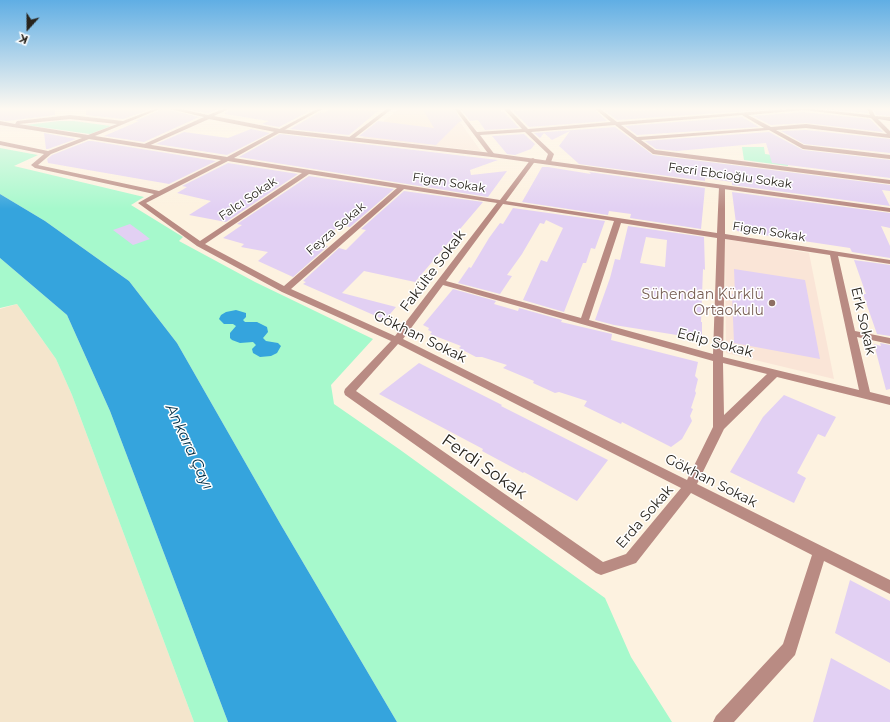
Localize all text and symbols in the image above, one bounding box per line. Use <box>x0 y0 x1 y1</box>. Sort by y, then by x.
north arrow <box>8 8 48 48</box>
text: K <box>17 31 30 47</box>
street label: Fecri Ebcioğlu Sokak <box>667 160 793 192</box>
street label: Figen Sokak <box>411 170 487 196</box>
street label: Falcı Sokak <box>216 174 280 224</box>
street label: Feyza Sokak <box>304 199 368 259</box>
street label: Figen Sokak <box>731 219 807 245</box>
street label: Fakülte Sokak <box>397 227 469 315</box>
street label: Erk Sokak <box>847 285 879 357</box>
place label: Sühendan Kürklü Ortaokulu <box>642 287 764 320</box>
marker: Sühendan Kürklü Ortaokulu <box>767 298 777 308</box>
street label: Gökhan Sokak <box>371 307 469 367</box>
street label: Edip Sokak <box>675 325 755 361</box>
water label: Ankara Çayı <box>161 401 217 493</box>
street label: Ferdi Sokak <box>438 430 530 504</box>
street label: Gökhan Sokak <box>662 451 760 511</box>
street label: Erda Sokak <box>613 482 677 552</box>

